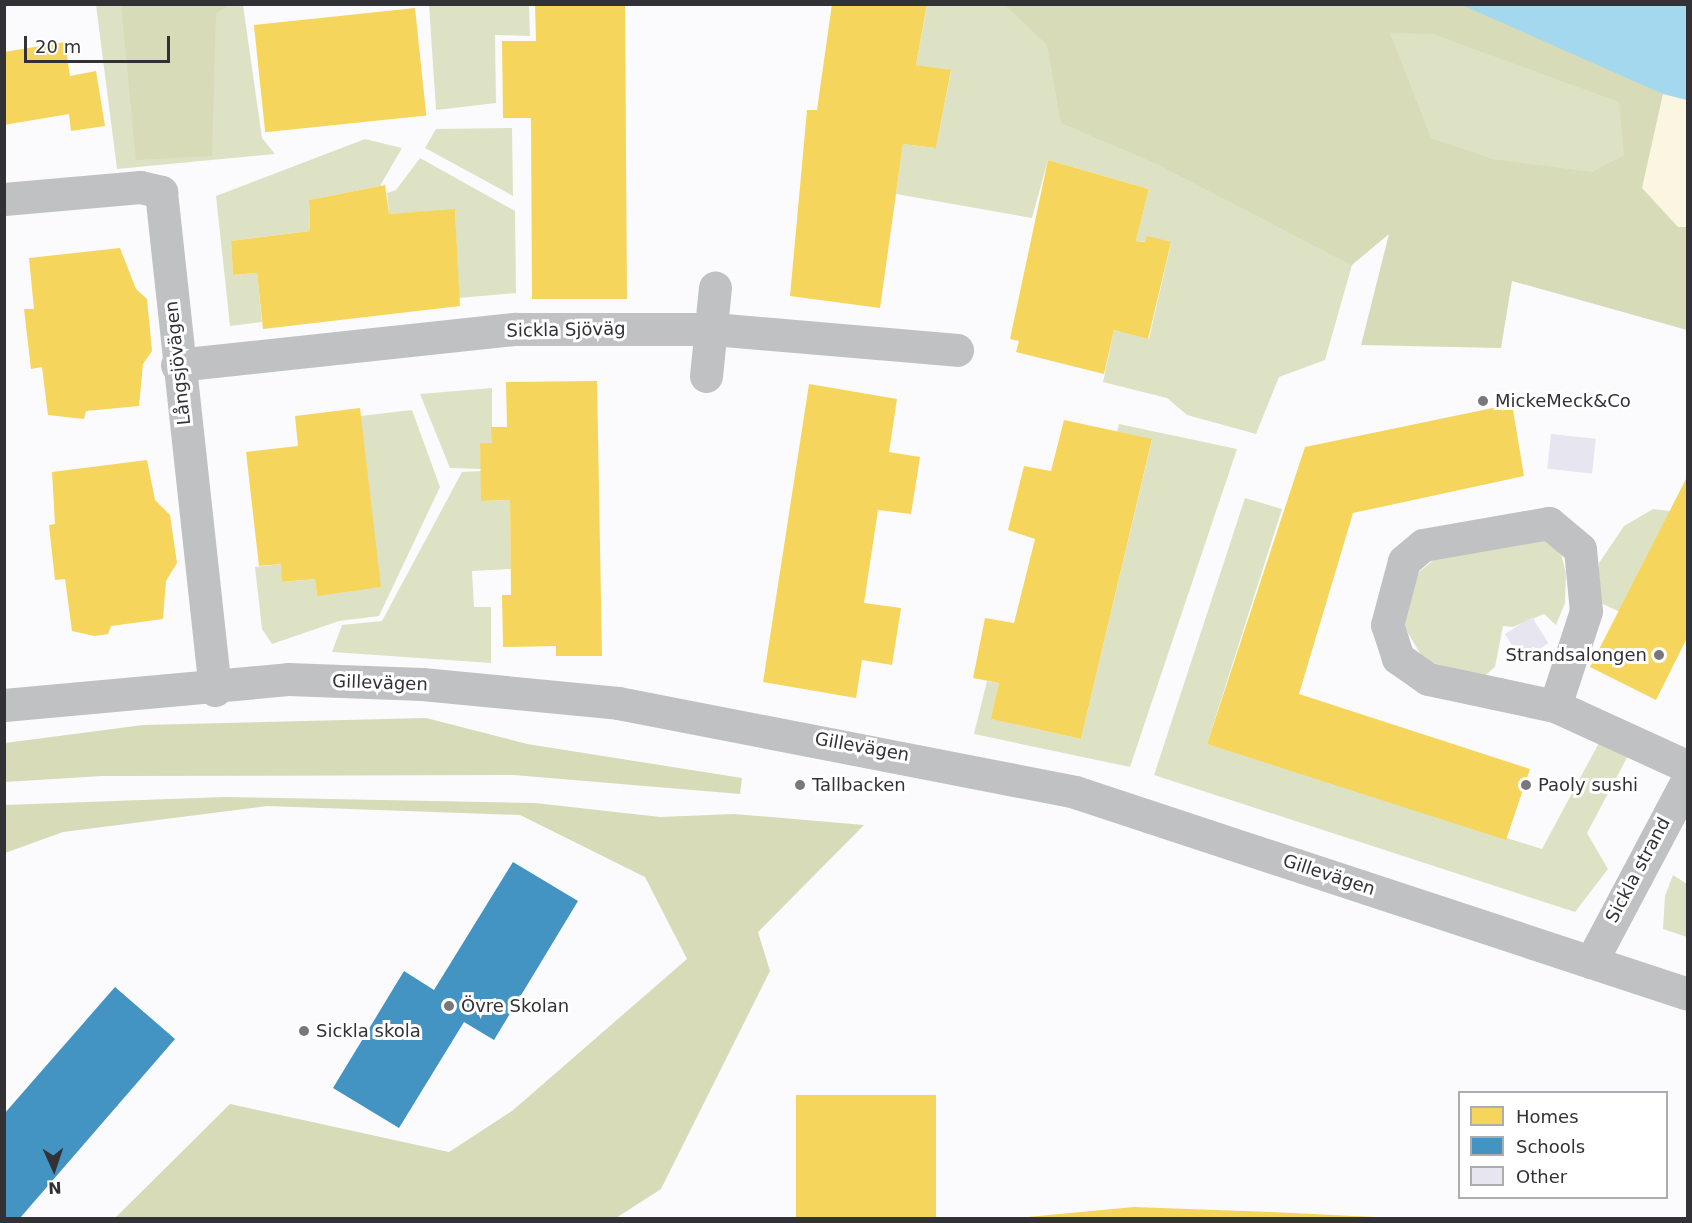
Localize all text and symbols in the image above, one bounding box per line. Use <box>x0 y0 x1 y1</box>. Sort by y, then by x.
scale bar <box>27 24 172 62</box>
text: 20 m <box>35 36 81 57</box>
street label: Långsjövägen <box>161 300 195 426</box>
street label: Sickla Sjöväg <box>506 318 626 342</box>
place label: MickeMeck&Co <box>1495 390 1631 412</box>
marker: MickeMeck&Co <box>1476 394 1490 408</box>
place label: Strandsalongen <box>1506 644 1647 666</box>
marker: Strandsalongen <box>1652 648 1666 662</box>
street label: Gillevägen <box>332 671 428 695</box>
street label: Gillevägen <box>813 728 911 766</box>
place label: Tallbacken <box>812 774 906 796</box>
place label: Paoly sushi <box>1538 774 1638 796</box>
marker: Tallbacken <box>793 778 807 792</box>
marker: Paoly sushi <box>1519 778 1533 792</box>
street label: Sickla strand <box>1601 814 1675 926</box>
street label: Gillevägen <box>1280 850 1378 900</box>
place label: Övre Skolan <box>461 995 569 1017</box>
marker: Övre Skolan <box>442 999 456 1013</box>
place label: Sickla skola <box>316 1020 421 1042</box>
marker: Sickla skola <box>297 1024 311 1038</box>
legend <box>1458 1091 1668 1199</box>
text: Homes <box>1516 1106 1579 1127</box>
text: Schools <box>1516 1136 1585 1157</box>
north arrow <box>24 1139 84 1199</box>
text: Other <box>1516 1166 1567 1187</box>
text: N <box>48 1178 62 1197</box>

